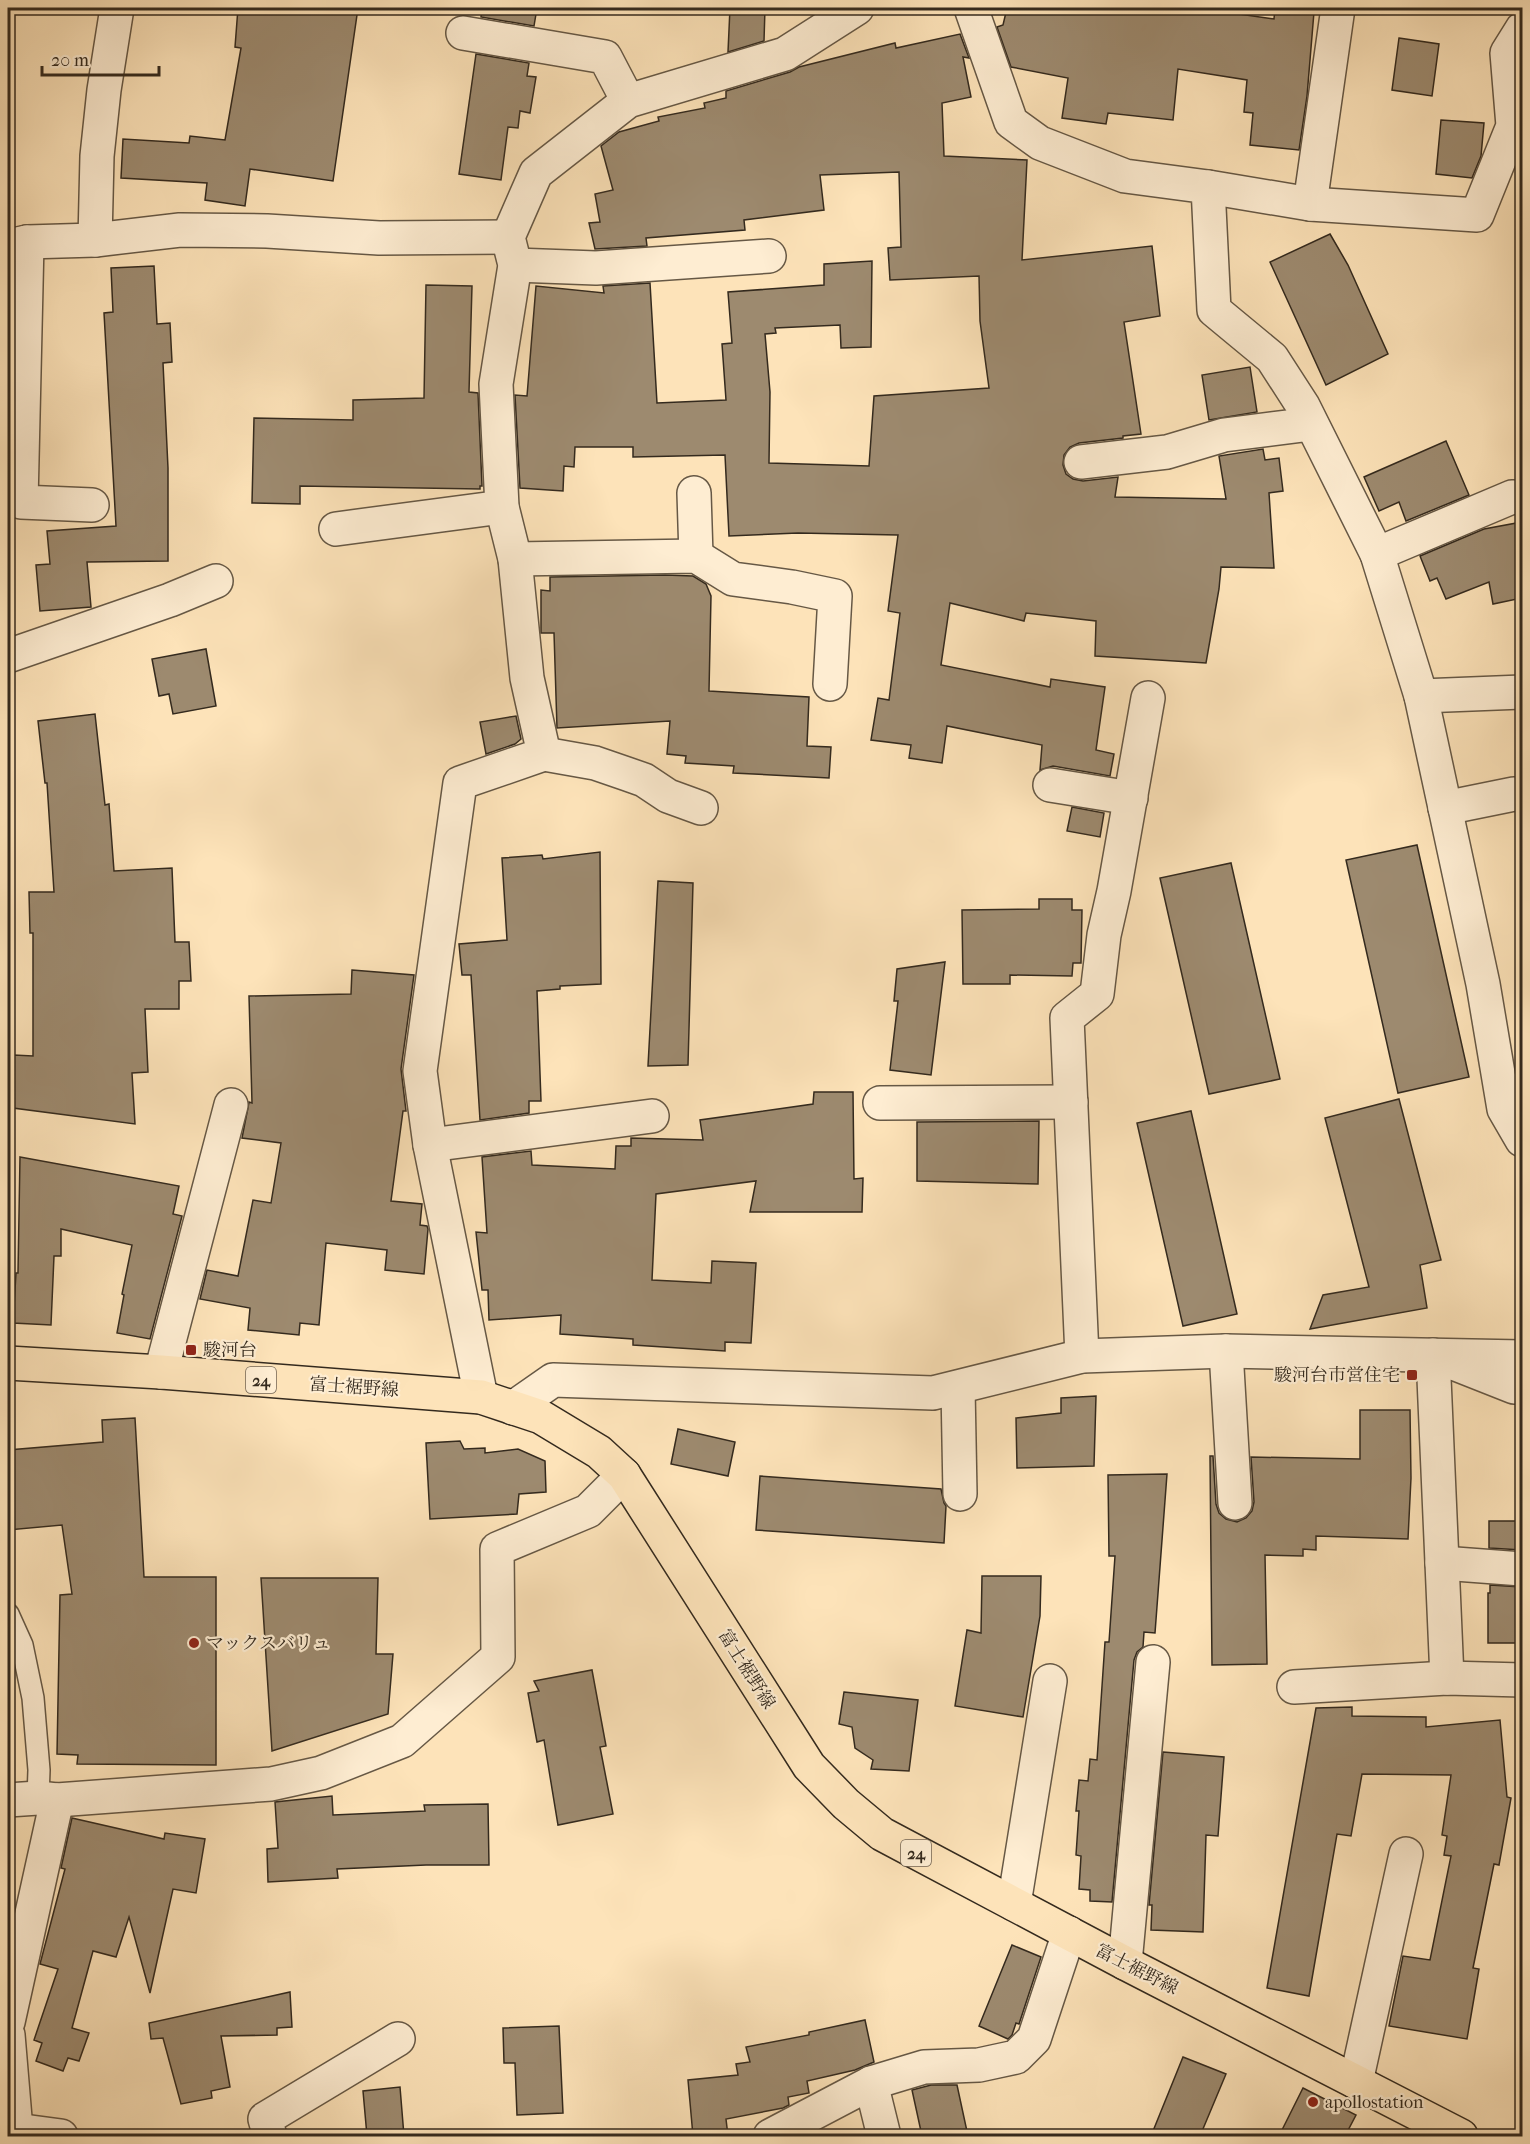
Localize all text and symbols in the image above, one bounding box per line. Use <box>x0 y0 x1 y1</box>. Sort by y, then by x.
scale bar <box>42 39 159 77</box>
text: 20 m <box>51 50 89 71</box>
place label: 駿河台 <box>203 1340 257 1361</box>
marker: 駿河台 <box>184 1343 198 1357</box>
place label: 駿河台市営住宅 <box>1274 1365 1400 1386</box>
road number: 24 <box>246 1367 276 1393</box>
marker: 駿河台市営住宅 <box>1405 1368 1419 1382</box>
street label: 富士裾野線 <box>308 1374 400 1401</box>
street label: 富士裾野線 <box>714 1626 779 1713</box>
place label: マックスバリュ <box>206 1633 331 1654</box>
marker: マックスバリュ <box>187 1636 201 1650</box>
road number: 24 <box>901 1840 931 1866</box>
street label: 富士裾野線 <box>1092 1940 1182 1999</box>
place label: apollostation <box>1325 2092 1424 2113</box>
marker: apollostation <box>1306 2095 1320 2109</box>

